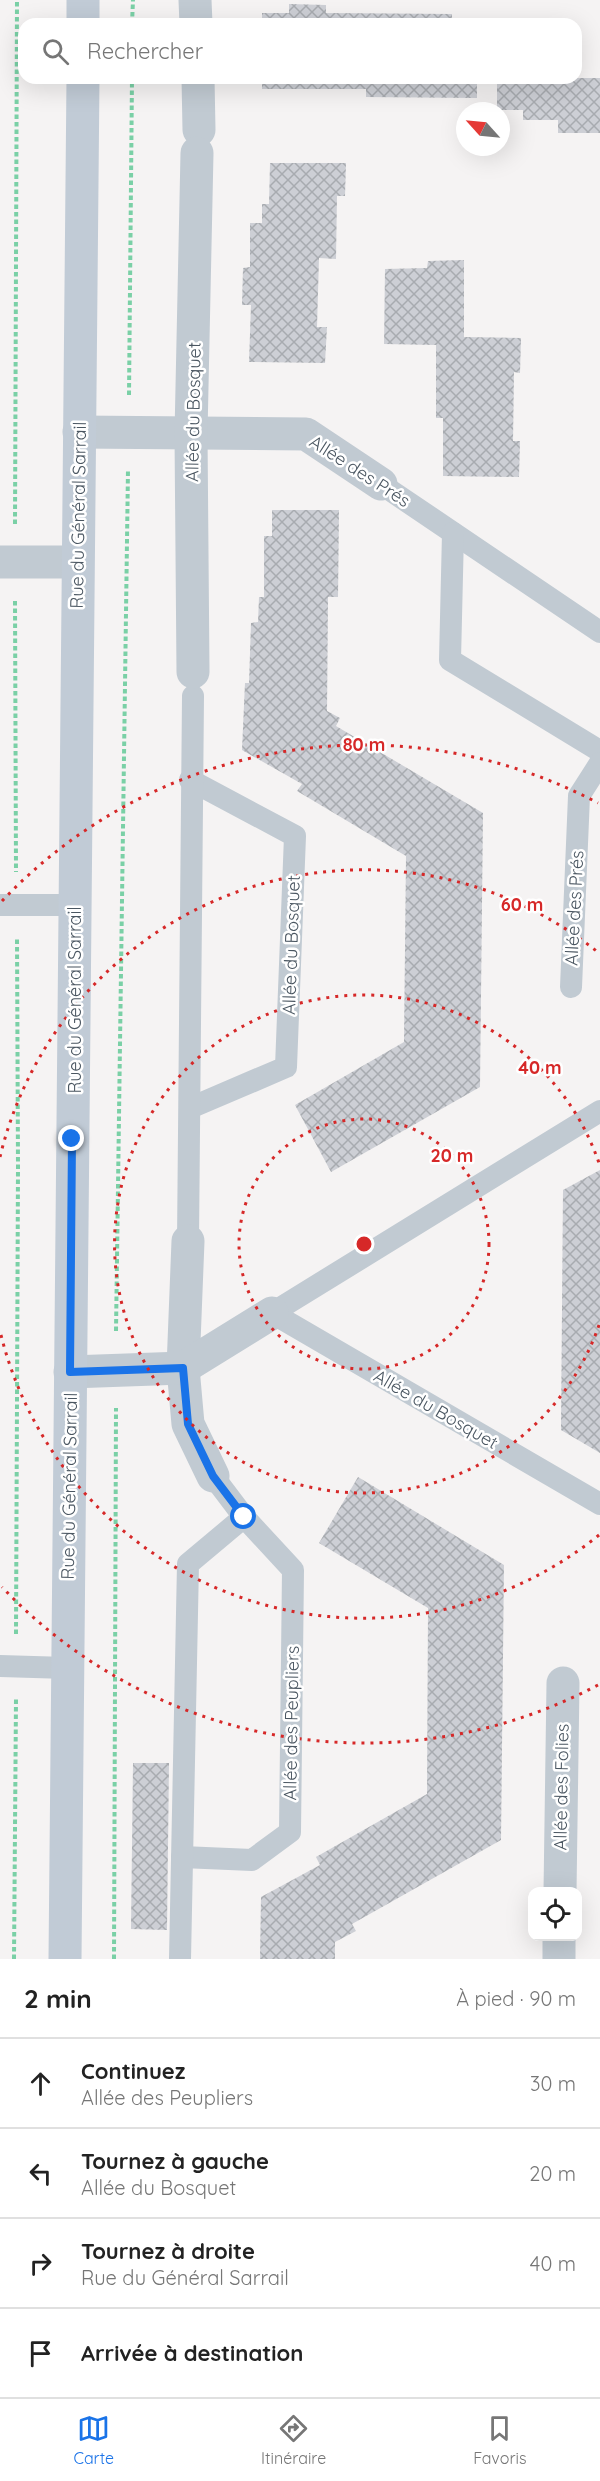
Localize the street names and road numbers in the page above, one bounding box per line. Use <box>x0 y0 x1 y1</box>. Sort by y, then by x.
street label: Allée du Bosquet <box>180 342 206 482</box>
street label: Rue du Général Sarrail <box>65 421 91 609</box>
street label: Allée des Prés <box>305 430 415 512</box>
street label: Allée des Prés <box>559 850 589 966</box>
street label: Allée du Bosquet <box>277 875 305 1015</box>
street label: Rue du Général Sarrail <box>63 906 86 1094</box>
street label: Allée du Bosquet <box>370 1364 502 1454</box>
street label: Rue du Général Sarrail <box>56 1392 82 1580</box>
street label: Allée des Peupliers <box>278 1645 304 1801</box>
street label: Allée des Folies <box>548 1723 574 1851</box>

